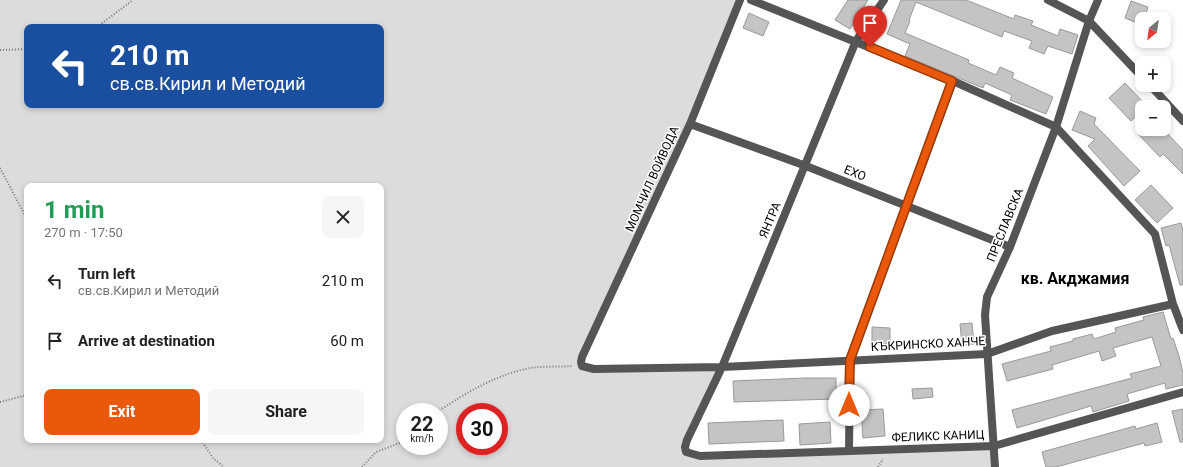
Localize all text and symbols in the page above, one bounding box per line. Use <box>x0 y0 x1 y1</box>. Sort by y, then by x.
pin <box>853 6 887 47</box>
icon: arrive <box>859 12 881 34</box>
north arrow <box>1135 12 1171 48</box>
map controls <box>1135 12 1171 136</box>
text: 210 m <box>110 39 189 72</box>
icon: left <box>44 40 96 92</box>
button: + <box>1135 56 1171 92</box>
text: св.св.Кирил и Методий <box>110 73 306 94</box>
button: − <box>1135 100 1171 136</box>
street label: МОМЧИЛ ВОЙВОДА <box>621 123 682 234</box>
street label: ЕХО <box>842 162 868 184</box>
street label: ПРЕСЛАВСКА <box>984 186 1026 264</box>
text: 1 min <box>44 196 104 224</box>
button: close <box>322 196 364 238</box>
street label: ЯНТРА <box>756 200 784 240</box>
text: 270 m · 17:50 <box>44 225 123 240</box>
text: Turn left <box>78 265 135 283</box>
district label: кв. Акджамия <box>1021 269 1129 288</box>
icon: left <box>44 270 66 292</box>
text: 210 m <box>322 272 364 290</box>
text: св.св.Кирил и Методий <box>78 283 219 298</box>
icon: arrive <box>44 330 66 352</box>
text: Arrive at destination <box>78 332 215 350</box>
text: 60 m <box>330 332 364 350</box>
street label: КЪКРИНСКО ХАНЧЕ <box>870 334 986 354</box>
position arrow <box>828 384 870 426</box>
button: Exit <box>44 389 200 435</box>
button: Share <box>208 389 364 435</box>
speed limit sign: 30 <box>456 403 508 455</box>
text: 22 <box>411 412 433 436</box>
street label: ФЕЛИКС КАНИЦ <box>891 427 985 445</box>
text: km/h <box>410 433 434 444</box>

